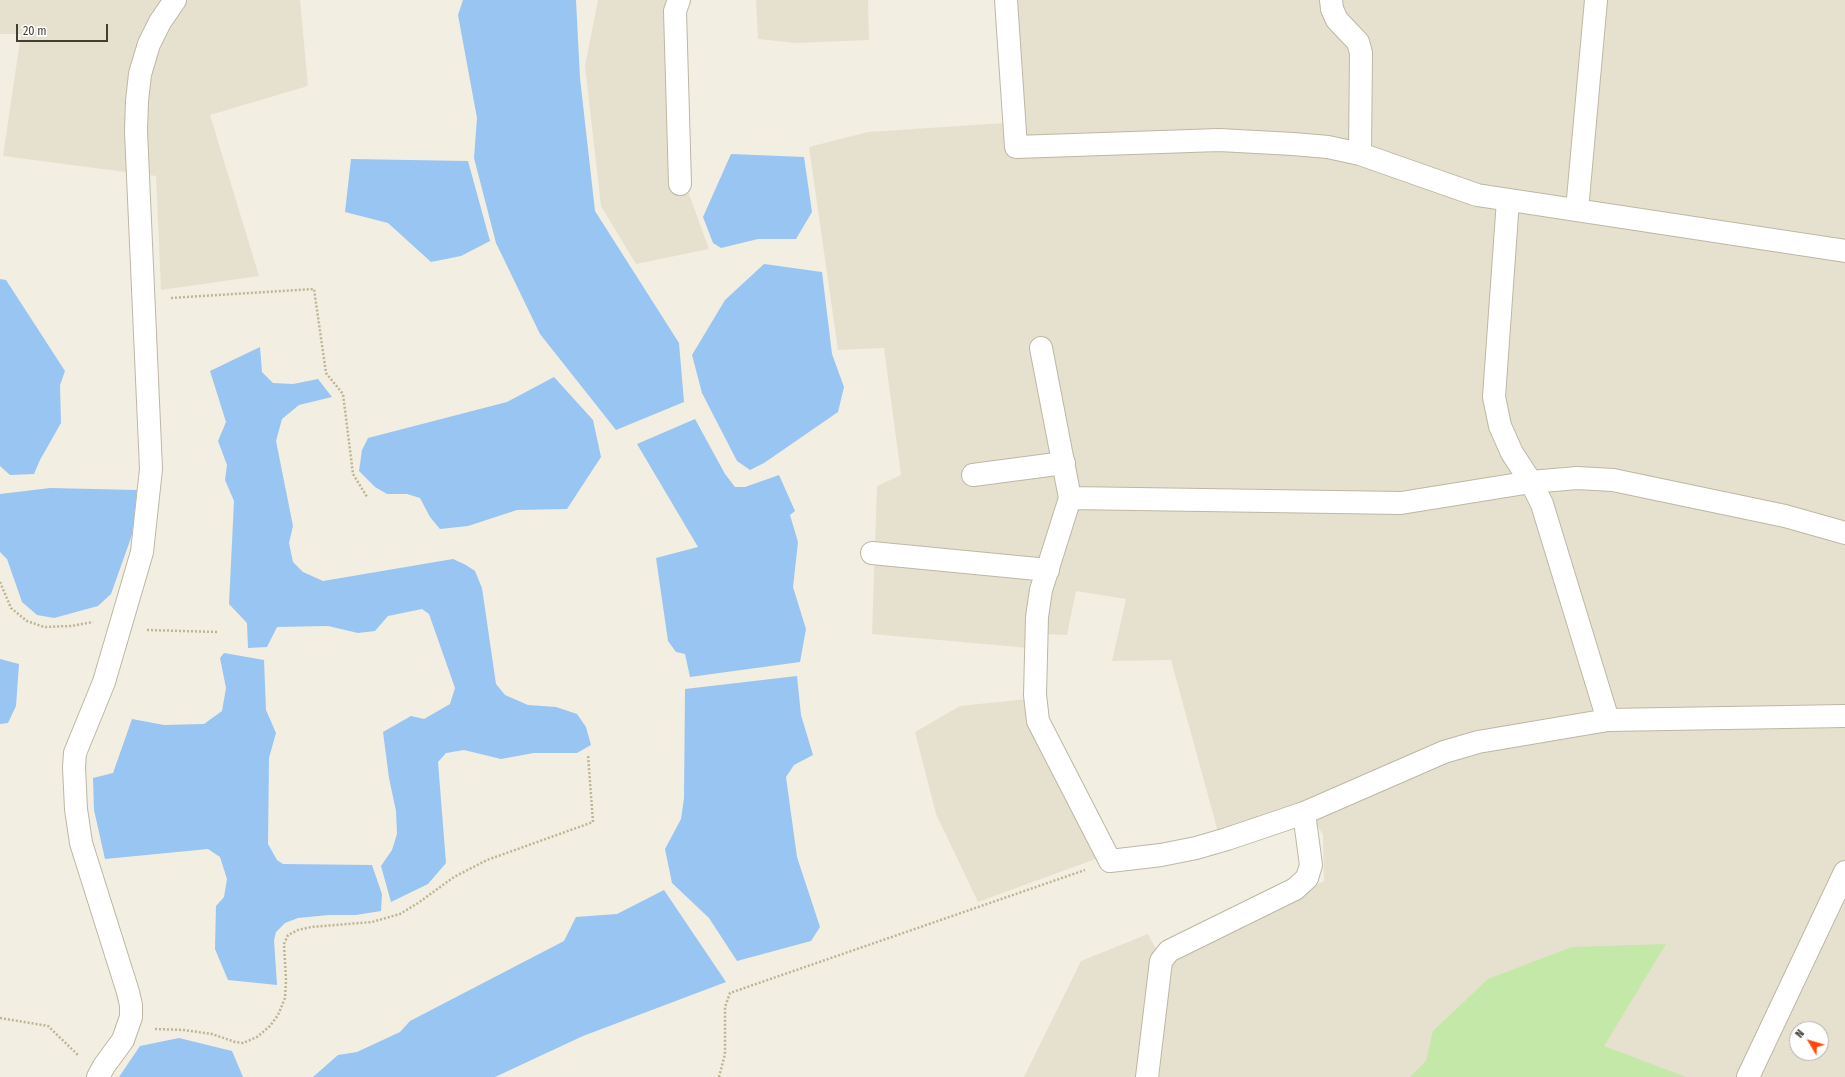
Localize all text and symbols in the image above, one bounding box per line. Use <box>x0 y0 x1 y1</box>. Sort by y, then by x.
scale bar <box>18 16 110 42</box>
text: 20 m <box>23 24 47 38</box>
north arrow <box>1789 1021 1829 1061</box>
text: N <box>1793 1027 1807 1041</box>

